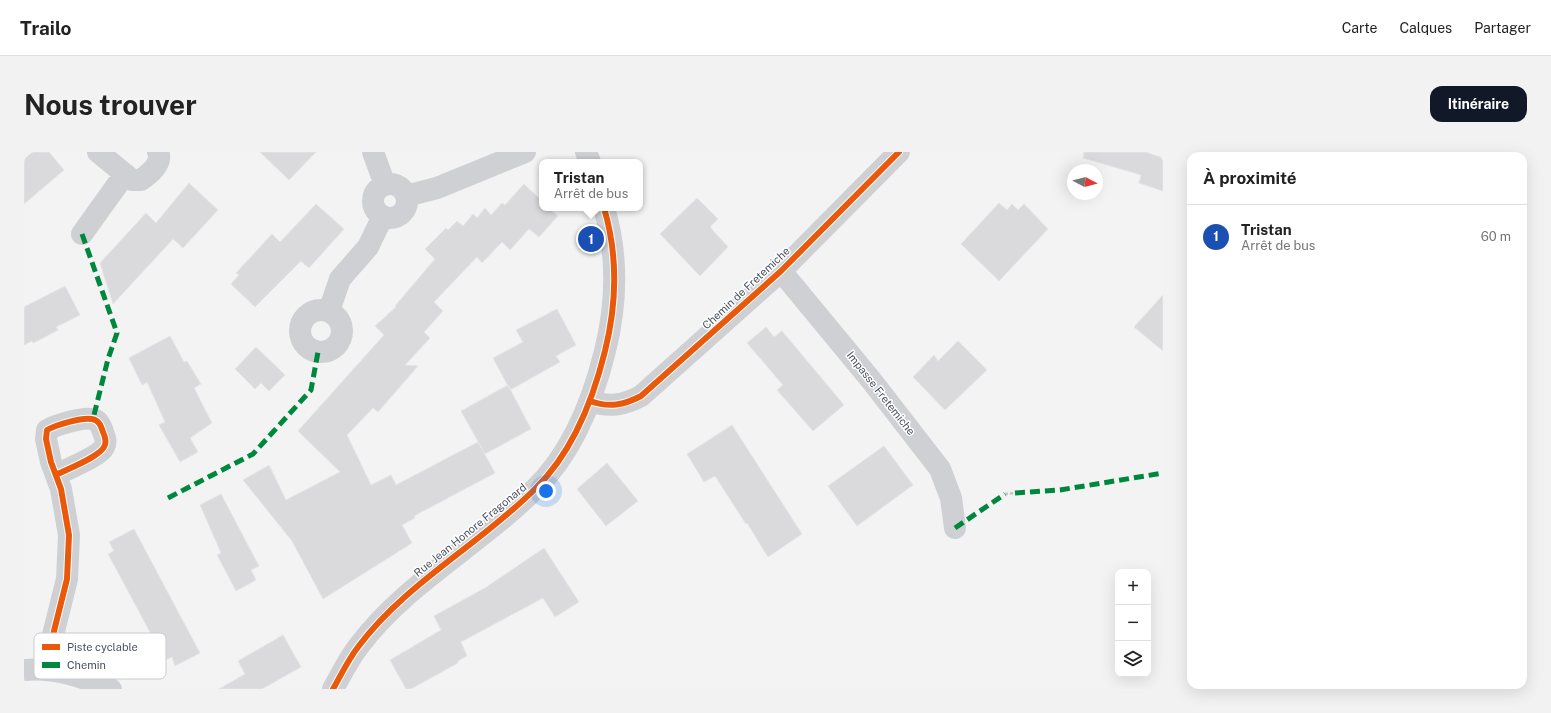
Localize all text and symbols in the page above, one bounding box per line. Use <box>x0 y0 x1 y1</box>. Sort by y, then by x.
text: Trailo <box>20 17 72 39</box>
text: Carte <box>1342 20 1378 36</box>
text: Calques <box>1400 20 1452 36</box>
text: Partager <box>1474 20 1531 36</box>
button: Itinéraire <box>1430 86 1527 122</box>
text: Nous trouver <box>24 88 197 121</box>
popup <box>539 159 643 211</box>
north arrow <box>1067 164 1103 200</box>
text: À proximité <box>1203 168 1297 188</box>
text: Tristan <box>554 169 604 186</box>
text: Arrêt de bus <box>554 186 628 201</box>
text: Tristan <box>1241 221 1292 238</box>
pin: 1 <box>578 224 604 254</box>
text: 1 <box>1213 229 1219 244</box>
text: 60 m <box>1481 229 1511 244</box>
text: Arrêt de bus <box>1241 238 1315 253</box>
street label: Chemin de Fretemiche <box>700 245 792 331</box>
street label: Impasse Fretemiche <box>845 349 917 437</box>
street label: Rue Jean Honore Fragonard <box>411 481 529 579</box>
your location <box>536 481 556 501</box>
map controls <box>1115 569 1151 677</box>
button: + <box>1115 569 1151 605</box>
button: − <box>1115 605 1151 641</box>
legend <box>34 633 166 679</box>
text: Piste cyclable <box>67 641 138 653</box>
button: layers <box>1115 641 1151 677</box>
text: Chemin <box>67 659 106 671</box>

